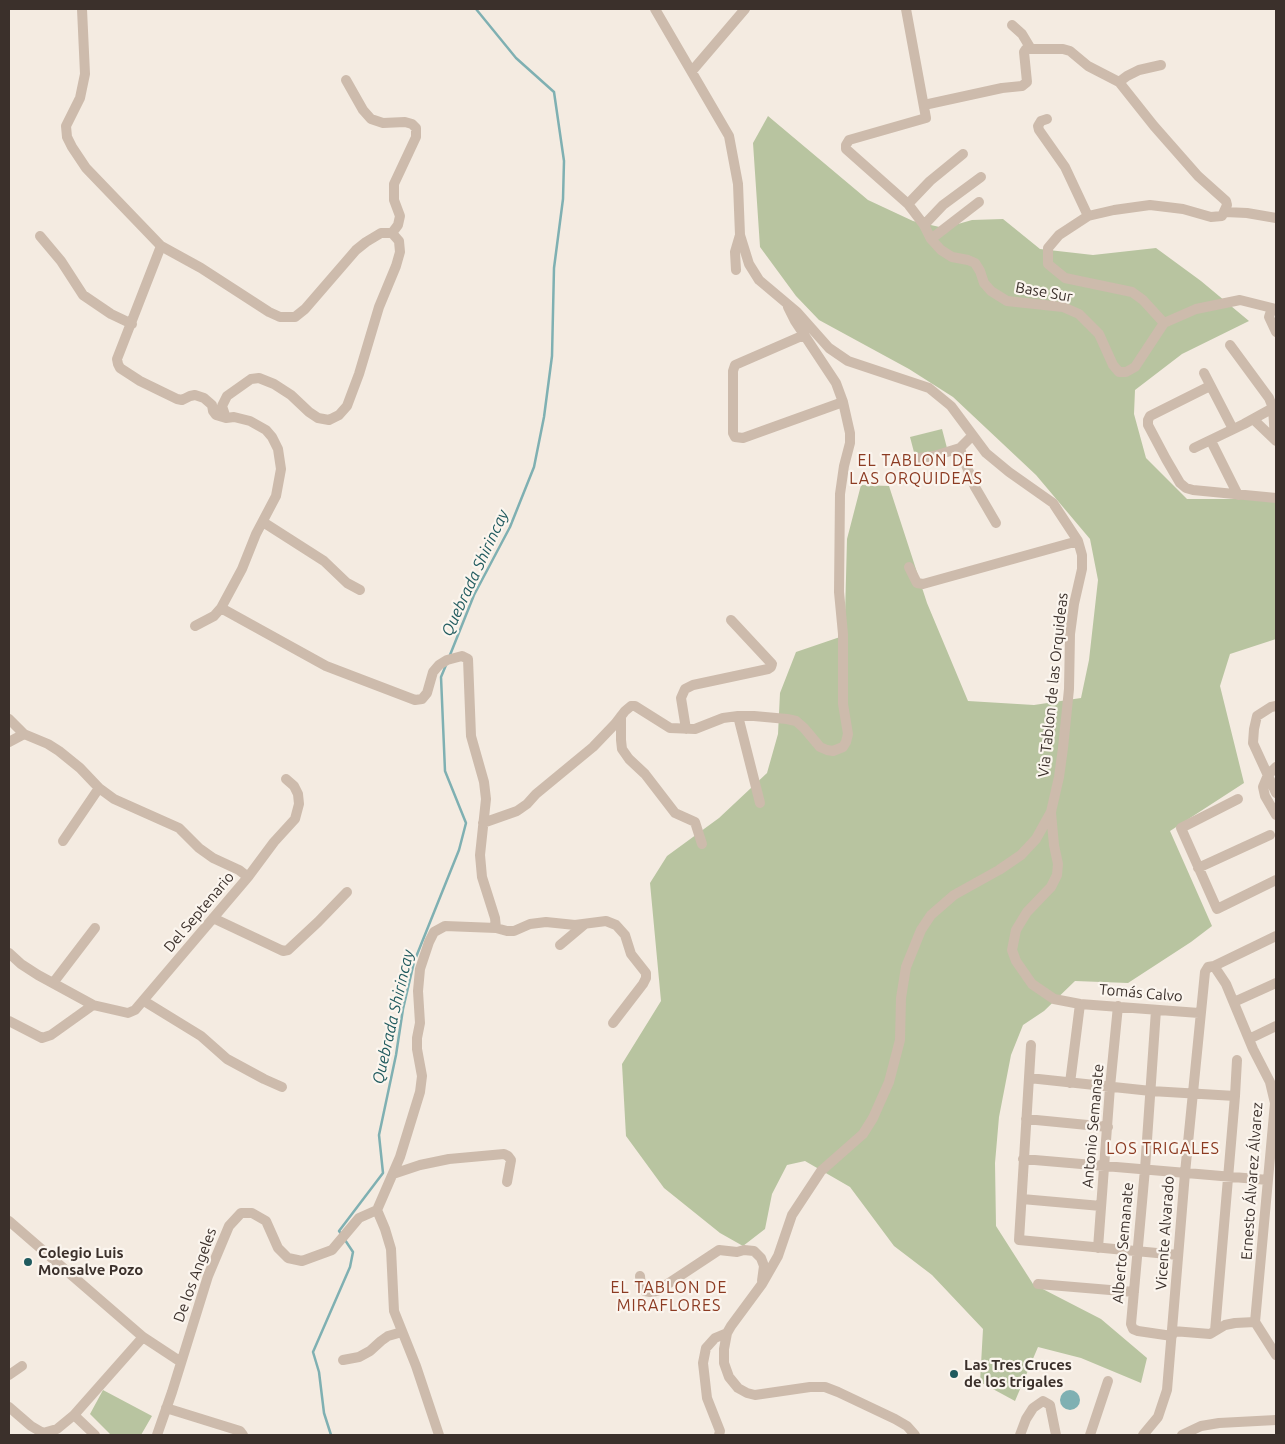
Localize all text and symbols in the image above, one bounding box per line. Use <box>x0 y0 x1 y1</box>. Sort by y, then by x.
street label: Base Sur <box>1014 278 1074 306</box>
district label: EL TABLON DE LAS ORQUIDEAS <box>848 451 984 489</box>
water label: Quebrada Shirincay <box>437 507 513 639</box>
street label: Via Tablon de las Orquideas <box>1034 592 1072 778</box>
street label: Del Septenario <box>160 868 238 956</box>
water label: Quebrada Shirincay <box>368 948 418 1086</box>
street label: Tomás Calvo <box>1098 980 1184 1006</box>
street label: Antonio Semanate <box>1079 1063 1107 1189</box>
street label: Ernesto Álvarez Álvarez <box>1238 1102 1266 1260</box>
district label: LOS TRIGALES <box>1105 1139 1221 1159</box>
street label: Vicente Alvarado <box>1152 1175 1178 1291</box>
street label: Alberto Semanate <box>1109 1182 1137 1304</box>
street label: De los Angeles <box>170 1225 220 1325</box>
place label: Colegio Luis Monsalve Pozo <box>38 1244 143 1279</box>
marker: Colegio Luis Monsalve Pozo <box>22 1256 34 1268</box>
district label: EL TABLON DE MIRAFLORES <box>609 1278 729 1316</box>
place label: Las Tres Cruces de los trigales <box>964 1356 1072 1391</box>
marker: Las Tres Cruces de los trigales <box>948 1368 960 1380</box>

